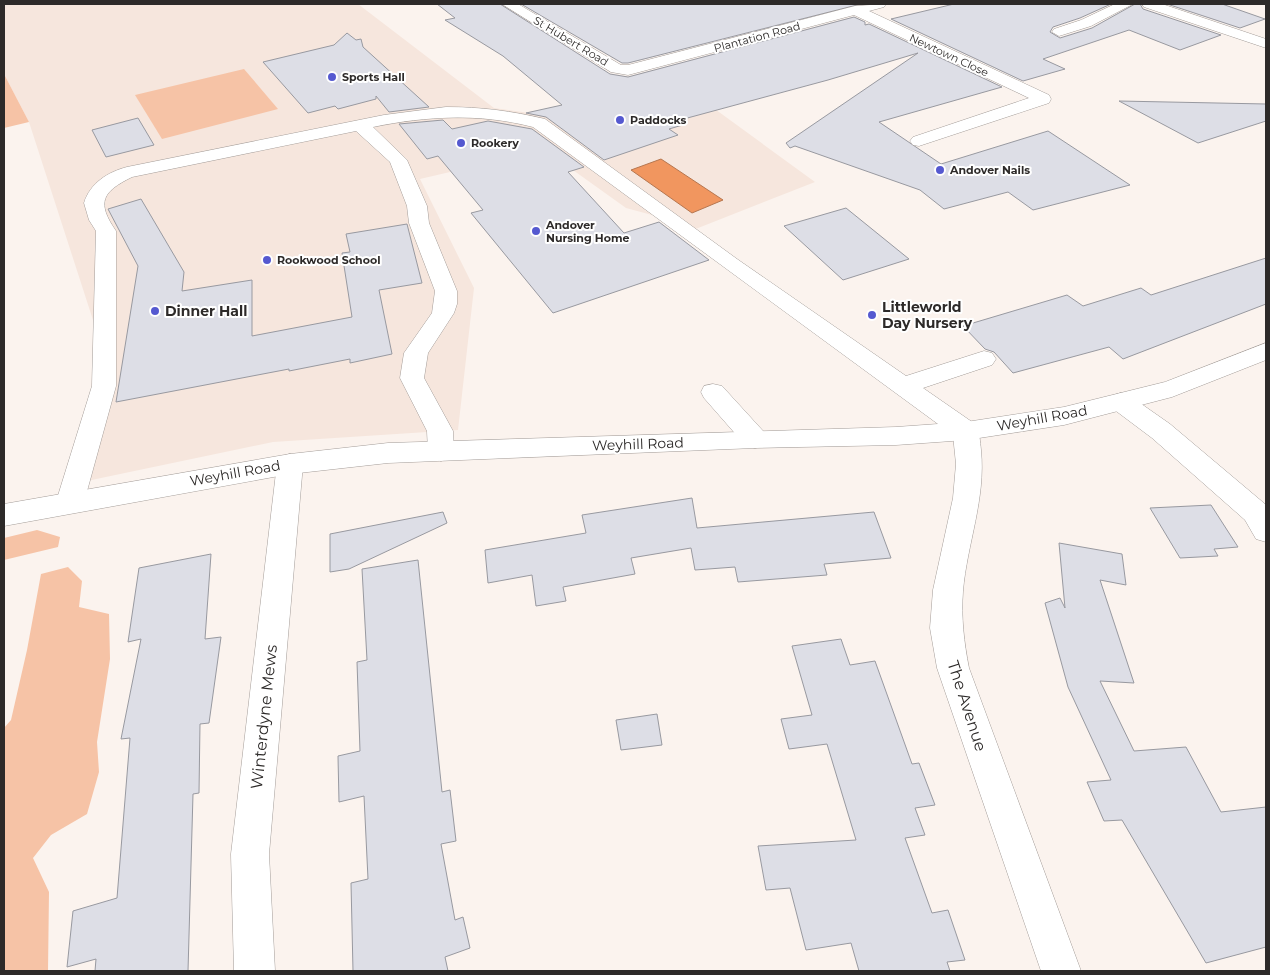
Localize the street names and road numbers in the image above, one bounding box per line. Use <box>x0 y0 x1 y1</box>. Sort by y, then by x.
street label: St Hubert Road <box>531 13 611 69</box>
street label: Plantation Road <box>712 19 802 55</box>
street label: Newtown Close <box>907 31 991 80</box>
street label: Weyhill Road <box>995 401 1089 435</box>
street label: Weyhill Road <box>592 433 684 455</box>
street label: Weyhill Road <box>188 456 282 490</box>
street label: Winterdyne Mews <box>247 644 281 790</box>
street label: The Avenue <box>943 658 991 754</box>

